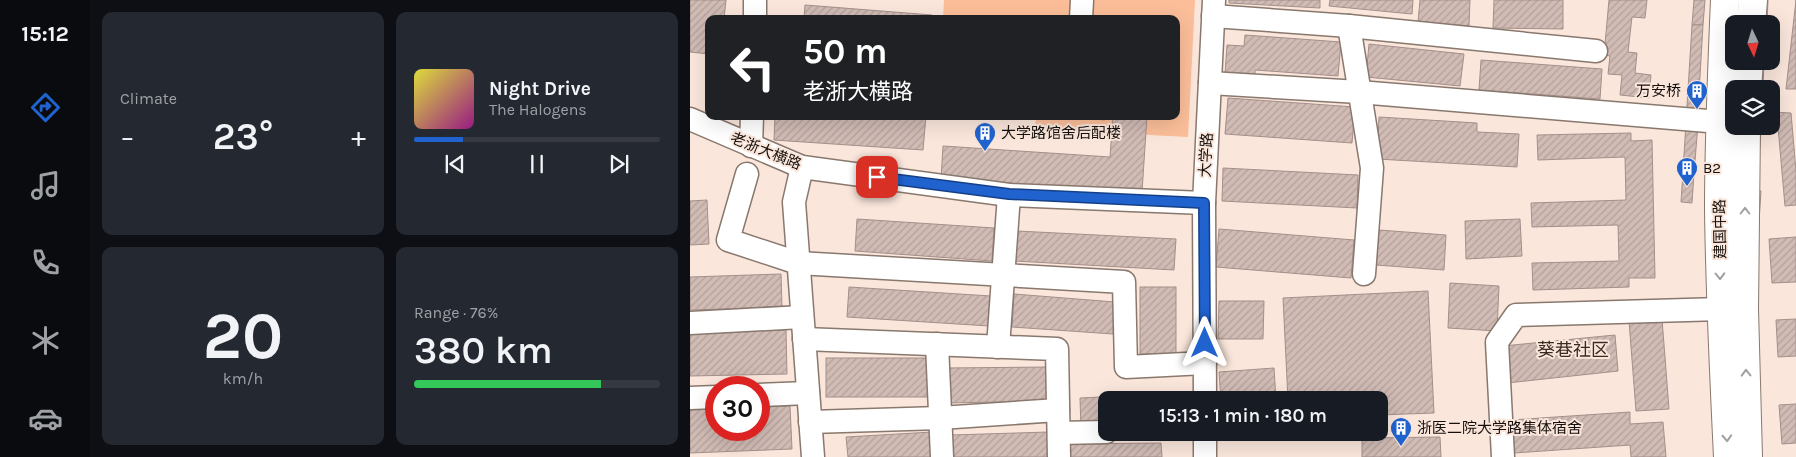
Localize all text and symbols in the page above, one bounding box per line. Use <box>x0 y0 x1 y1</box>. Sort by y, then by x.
north arrow <box>1725 15 1780 70</box>
map controls <box>1725 15 1780 135</box>
text: 15:12 <box>21 21 69 47</box>
text: 50 m <box>803 31 888 72</box>
icon: left <box>720 35 785 100</box>
text: Night Drive <box>489 78 591 100</box>
text: 老浙大横路 <box>803 79 913 105</box>
building icon: 万安桥 <box>1685 79 1709 110</box>
button: layers <box>1725 80 1780 135</box>
place label: 万安桥 <box>1636 82 1681 100</box>
text: Climate <box>120 89 177 108</box>
icon: directions <box>28 90 63 125</box>
text: The Halogens <box>489 100 587 119</box>
text: 23° <box>213 114 273 159</box>
text: − <box>120 120 135 153</box>
text: + <box>351 120 366 153</box>
building icon: 大学路馆舍后配楼 <box>973 121 997 152</box>
place label: 大学路馆舍后配楼 <box>1001 124 1121 142</box>
street label: 老浙大横路 <box>728 129 804 173</box>
street label: 大学路 <box>1196 132 1216 178</box>
icon: previous <box>441 150 469 178</box>
icon: pause <box>523 150 551 178</box>
icon: next <box>605 150 633 178</box>
pin <box>856 156 898 198</box>
building icon: B2 <box>1675 156 1699 187</box>
place label: B2 <box>1703 159 1721 177</box>
icon: arrive <box>863 163 891 191</box>
icon: music <box>28 168 63 203</box>
street label: 建国中路 <box>1710 199 1730 259</box>
one-way arrow <box>1740 207 1750 214</box>
icon: phone <box>28 245 63 280</box>
one-way arrow <box>1715 272 1726 280</box>
text: 20 <box>203 298 283 374</box>
text: Range · 76% <box>414 303 498 322</box>
position arrow <box>1178 316 1230 368</box>
icon: climate <box>28 323 63 358</box>
text: 380 km <box>414 328 553 373</box>
district label: 葵巷社区 <box>1537 339 1609 361</box>
text: km/h <box>223 369 263 388</box>
one-way arrow <box>1741 369 1751 377</box>
speed limit sign: 30 <box>705 376 770 441</box>
icon: car <box>28 401 63 436</box>
text: 15:13 · 1 min · 180 m <box>1159 405 1327 427</box>
building icon: 浙医二院大学路集体宿舍 <box>1389 416 1413 447</box>
place label: 浙医二院大学路集体宿舍 <box>1417 419 1582 437</box>
one-way arrow <box>1722 435 1733 443</box>

